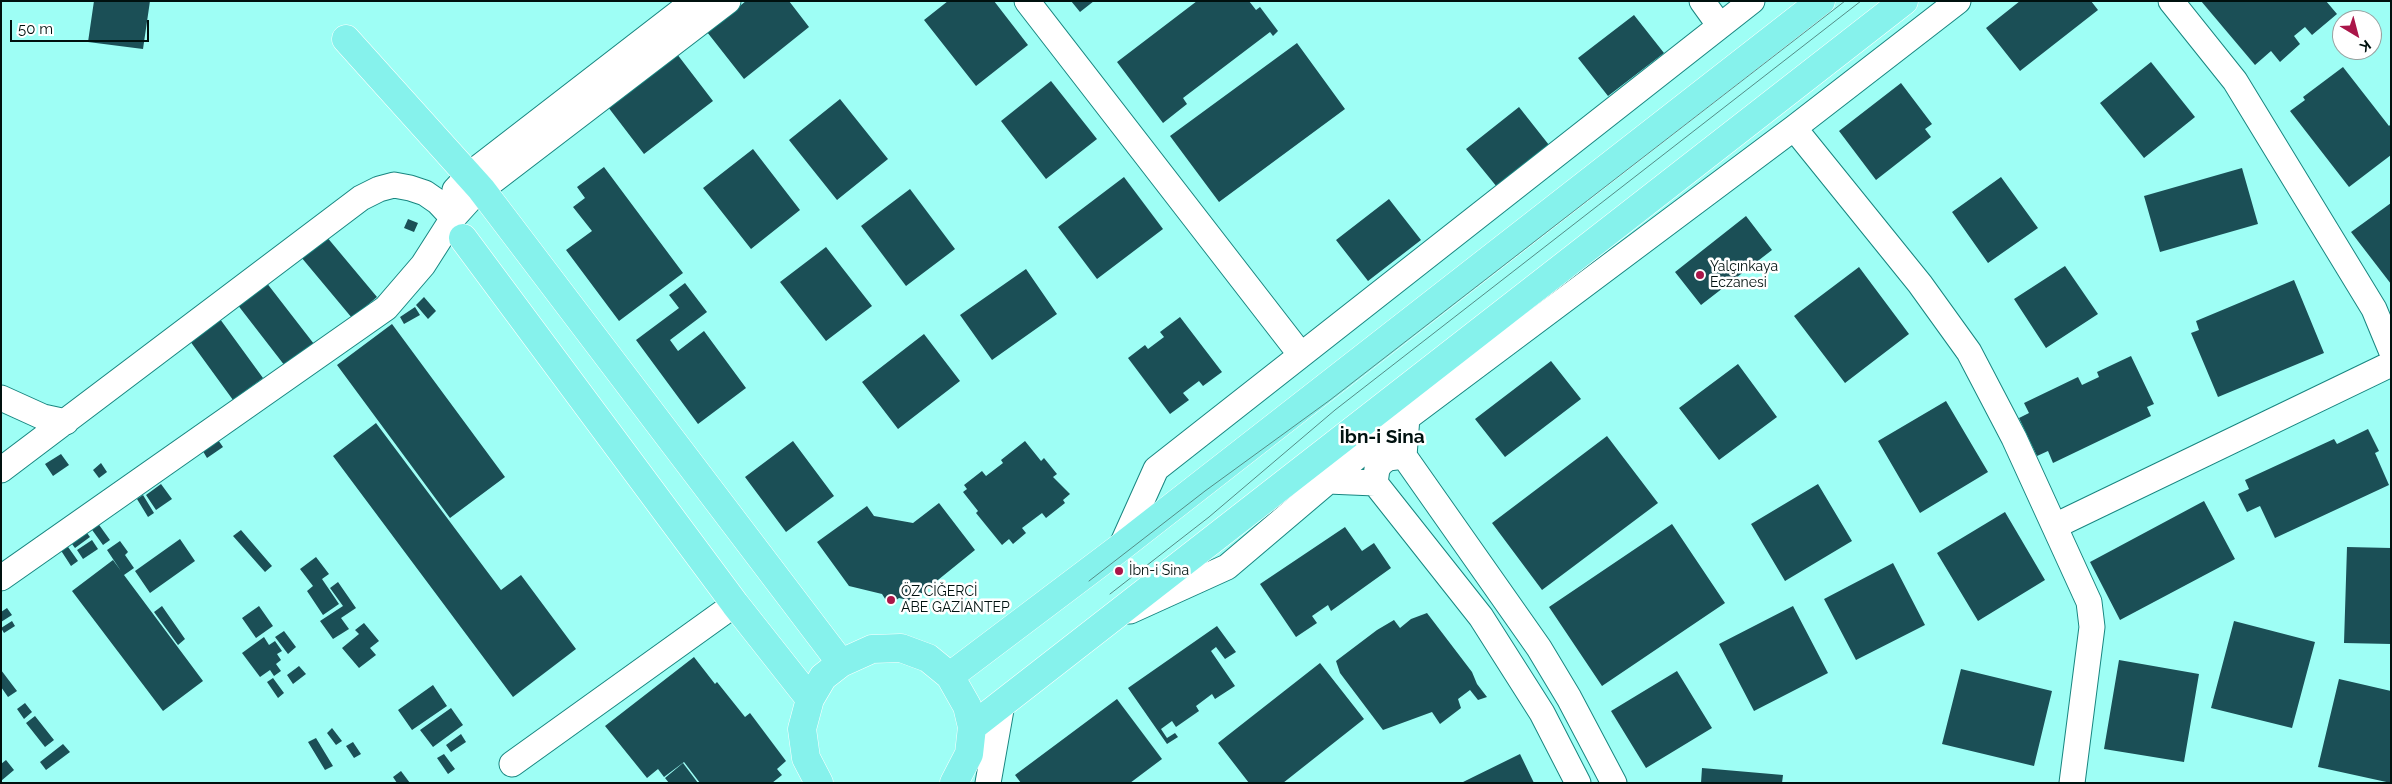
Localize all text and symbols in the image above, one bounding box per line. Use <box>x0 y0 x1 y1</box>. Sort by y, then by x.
scale bar <box>12 10 151 42</box>
north arrow <box>2332 10 2382 60</box>
text: 50 m <box>18 20 53 38</box>
text: K <box>2357 37 2374 55</box>
place label: Yalçınkaya Eczanesi <box>1710 259 1778 292</box>
marker: Yalçınkaya Eczanesi <box>1694 269 1706 281</box>
district label: İbn-i Sina <box>1339 426 1425 448</box>
place label: İbn-i Sina <box>1129 563 1189 579</box>
marker: İbn-i Sina <box>1113 565 1125 577</box>
place label: ÖZ CİĞERCİ ABE GAZİANTEP <box>901 584 1010 616</box>
marker: ÖZ CİĞERCİ ABE GAZİANTEP <box>885 594 897 606</box>

